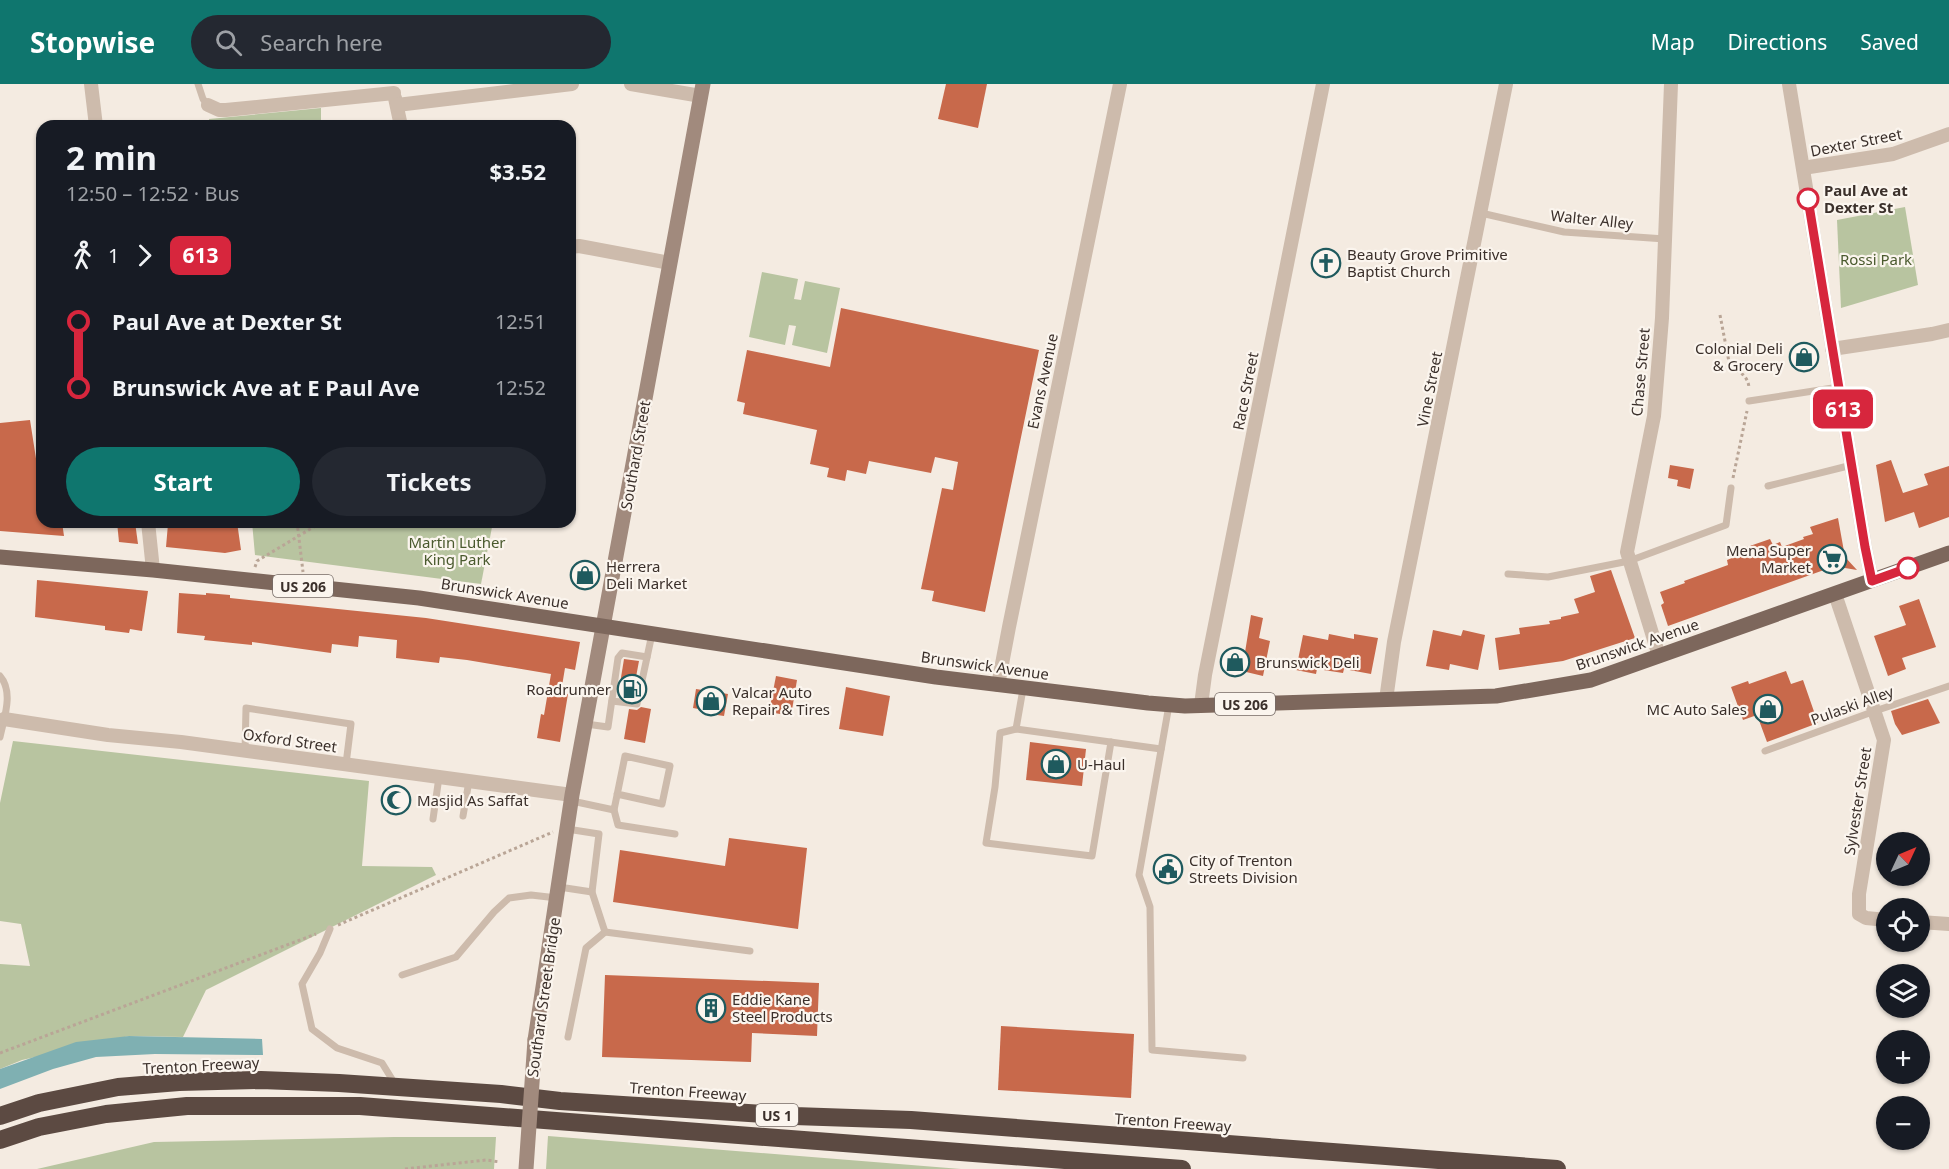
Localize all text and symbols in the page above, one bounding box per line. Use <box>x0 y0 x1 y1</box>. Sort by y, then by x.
search box <box>191 15 611 69</box>
text: Stopwise <box>30 23 155 61</box>
icon: search <box>212 26 245 59</box>
text: Search here <box>260 27 383 57</box>
text: Map <box>1651 28 1695 56</box>
text: Directions <box>1728 28 1827 56</box>
text: Saved <box>1860 28 1919 56</box>
street label: Dexter Street <box>1808 123 1904 161</box>
text: 2 min <box>66 135 157 180</box>
text: $3.52 <box>489 156 546 186</box>
text: 12:50 – 12:52 · Bus <box>66 180 239 207</box>
place label: Paul Ave at Dexter St <box>1824 180 1908 217</box>
marker: Paul Ave at Dexter St <box>1797 188 1819 210</box>
street label: Walter Alley <box>1550 205 1635 233</box>
icon: walk <box>66 239 99 272</box>
icon: forward <box>128 239 161 272</box>
text: 613 <box>182 241 219 269</box>
text: 1 <box>108 242 119 269</box>
place label: Beauty Grove Primitive Baptist Church <box>1347 244 1508 281</box>
church icon: Beauty Grove Primitive Baptist Church <box>1310 247 1342 279</box>
park label: Rossi Park <box>1840 249 1912 269</box>
text: Paul Ave at Dexter St <box>112 306 342 336</box>
text: 12:51 <box>495 308 546 335</box>
street label: Chase Street <box>1626 326 1654 417</box>
street label: Evans Avenue <box>1022 331 1062 431</box>
place label: Colonial Deli & Grocery <box>1695 338 1783 375</box>
shop icon: Colonial Deli & Grocery <box>1788 341 1820 373</box>
street label: Vine Street <box>1412 349 1446 428</box>
street label: Race Street <box>1228 350 1262 432</box>
text: Brunswick Ave at E Paul Ave <box>112 372 420 402</box>
text: 12:52 <box>495 374 546 401</box>
line badge: 613 <box>1808 390 1878 428</box>
text: 613 <box>1825 395 1861 423</box>
street label: Southard Street <box>616 398 655 511</box>
button: Start <box>66 447 300 516</box>
button: Tickets <box>312 447 546 516</box>
park label: Martin Luther King Park <box>408 532 506 569</box>
place label: Mena Super Market <box>1726 540 1812 577</box>
supermarket icon: Mena Super Market <box>1816 543 1848 575</box>
place label: Herrera Deli Market <box>606 556 688 593</box>
unlabelled marker <box>1897 557 1919 579</box>
shop icon: Herrera Deli Market <box>569 559 601 591</box>
street label: Brunswick Avenue <box>440 573 570 613</box>
road number: US 206 <box>273 575 333 597</box>
street label: Brunswick Avenue <box>1573 614 1701 674</box>
street label: Brunswick Avenue <box>920 646 1050 684</box>
shop icon: Brunswick Deli <box>1219 646 1251 678</box>
place label: Brunswick Deli <box>1256 652 1360 672</box>
fuel station icon: Roadrunner <box>616 673 648 705</box>
place label: Roadrunner <box>526 679 611 699</box>
street label: Pulaski Alley <box>1808 681 1896 729</box>
place label: Valcar Auto Repair & Tires <box>732 682 830 719</box>
shop icon: Valcar Auto Repair & Tires <box>695 685 727 717</box>
road number: US 206 <box>1215 693 1275 715</box>
shop icon: MC Auto Sales <box>1752 693 1784 725</box>
place label: MC Auto Sales <box>1647 699 1747 719</box>
street label: Oxford Street <box>242 724 339 757</box>
street label: Sylvester Street <box>1839 745 1875 856</box>
shop icon: U-Haul <box>1040 748 1072 780</box>
place label: U-Haul <box>1077 754 1125 774</box>
mosque icon: Masjid As Saffat <box>380 784 412 816</box>
place label: Masjid As Saffat <box>417 790 529 810</box>
north arrow <box>1876 832 1930 886</box>
map controls <box>1876 832 1930 1150</box>
place label: City of Trenton Streets Division <box>1189 850 1298 887</box>
public building icon: City of Trenton Streets Division <box>1152 853 1184 885</box>
button: locate <box>1876 898 1930 952</box>
street label: Southard Street Bridge <box>522 916 564 1078</box>
button: layers <box>1876 964 1930 1018</box>
place label: Eddie Kane Steel Products <box>732 989 833 1026</box>
building icon: Eddie Kane Steel Products <box>695 992 727 1024</box>
button: + <box>1876 1030 1930 1084</box>
street label: Trenton Freeway <box>142 1052 260 1078</box>
street label: Trenton Freeway <box>629 1077 747 1105</box>
button: − <box>1876 1096 1930 1150</box>
road number: US 1 <box>756 1104 798 1126</box>
street label: Trenton Freeway <box>1114 1108 1232 1136</box>

